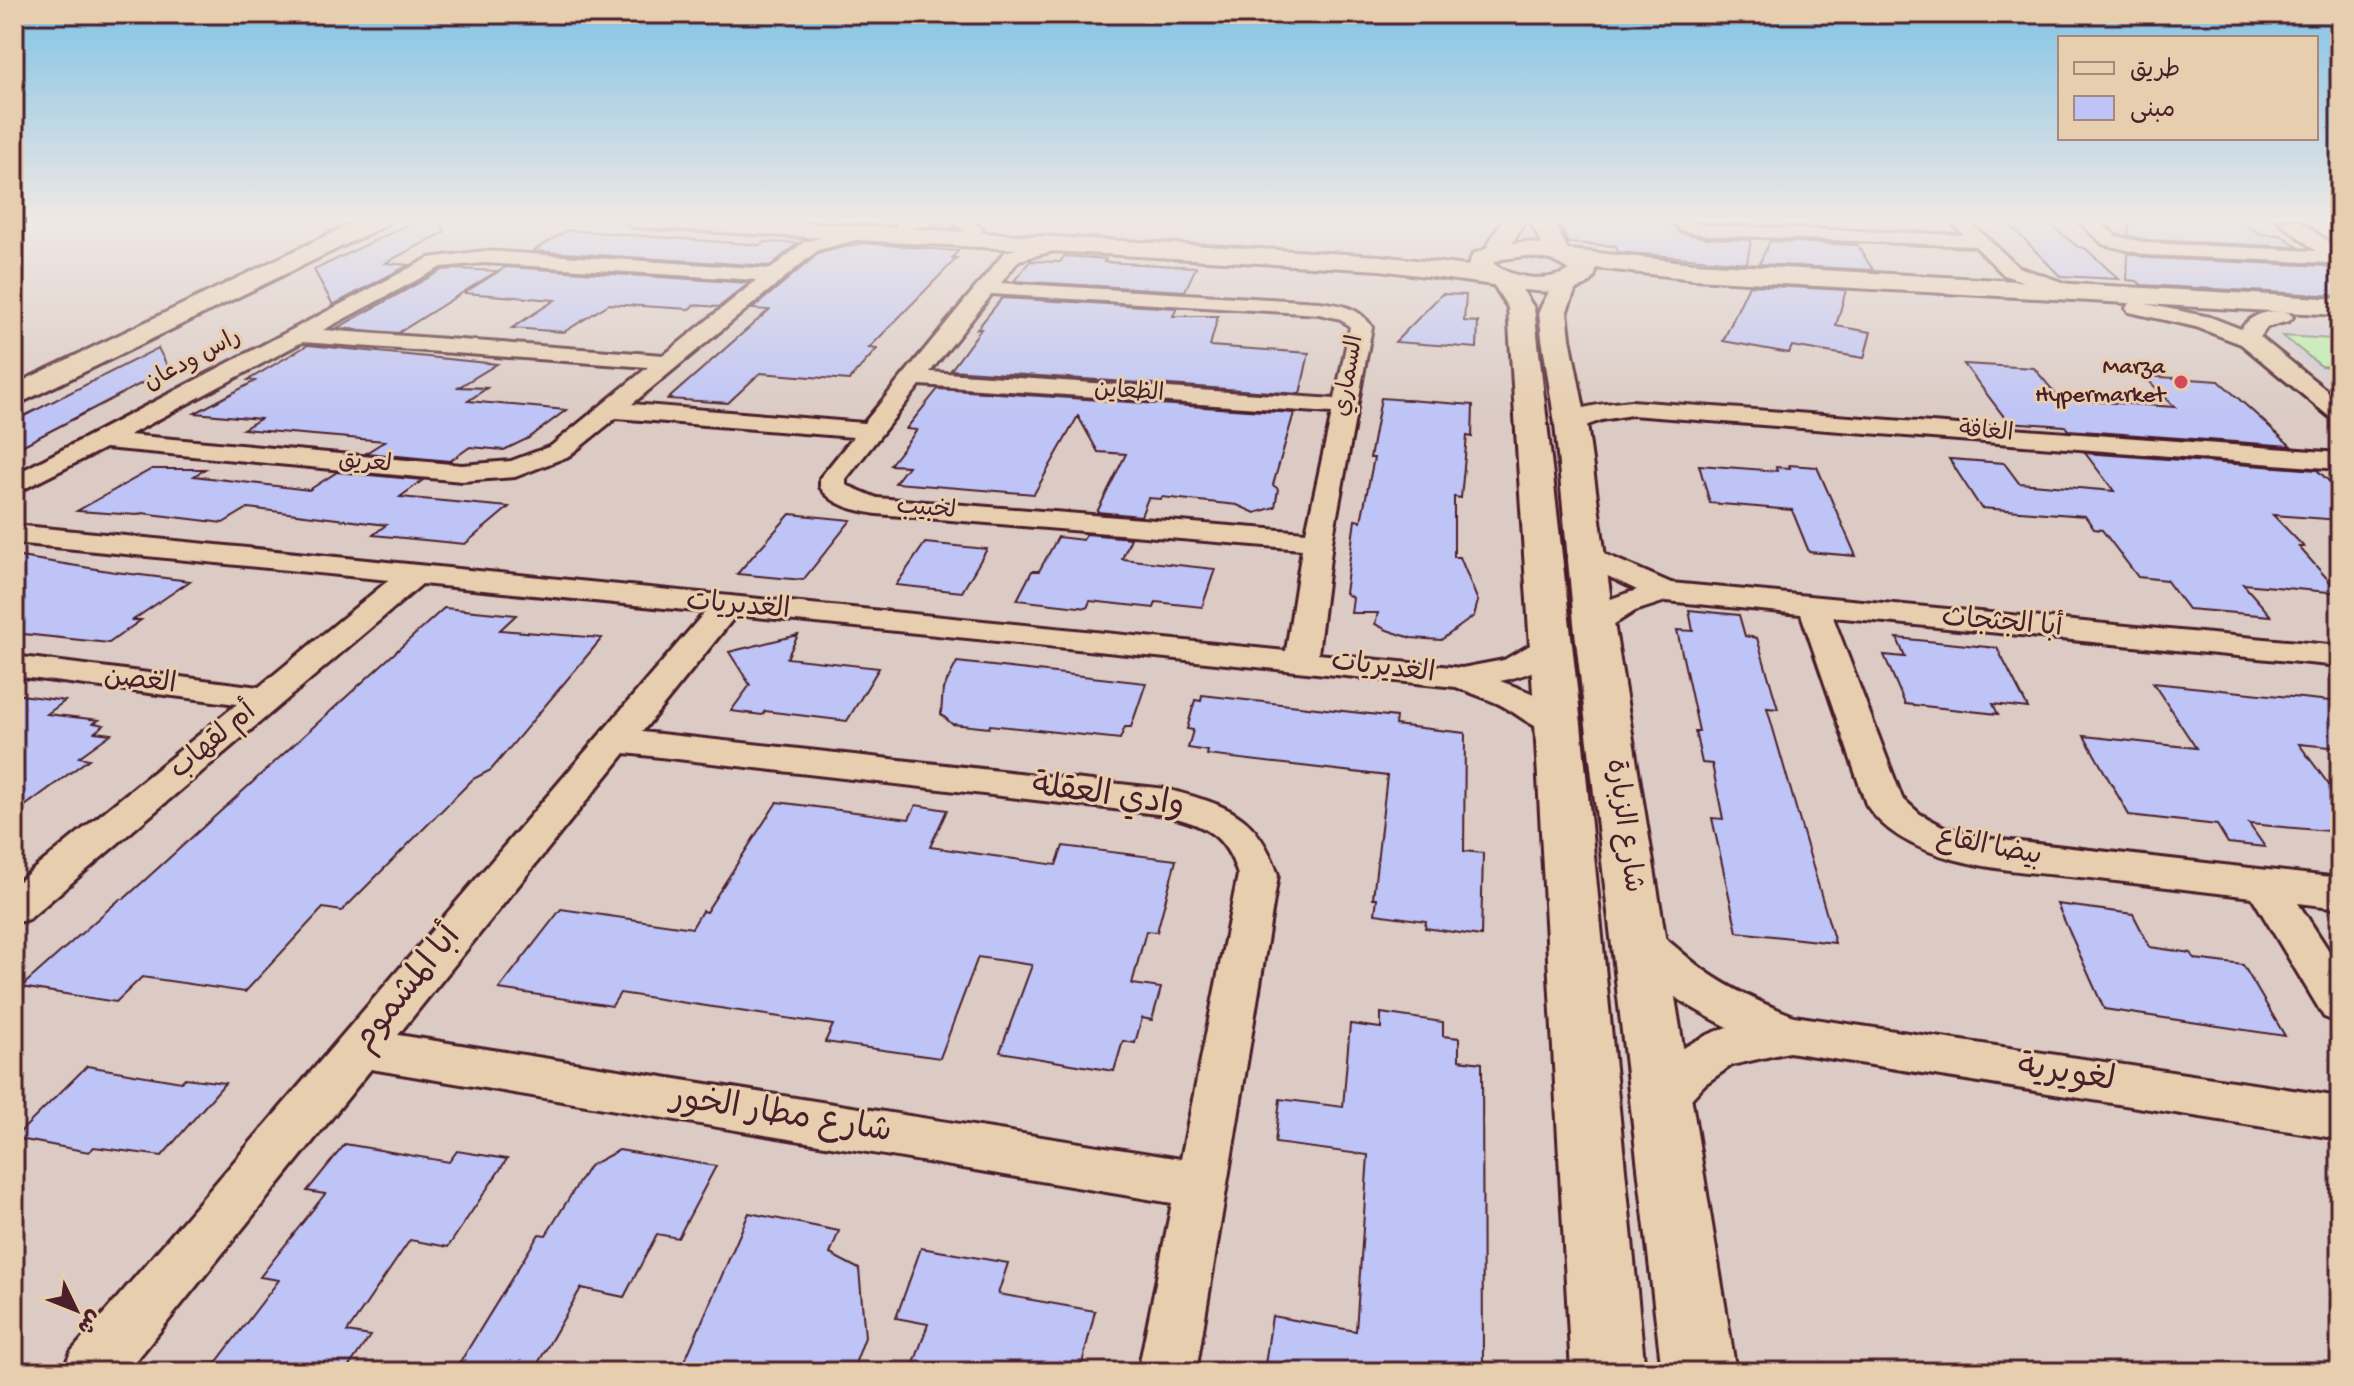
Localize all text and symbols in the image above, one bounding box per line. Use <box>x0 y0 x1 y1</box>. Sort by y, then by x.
legend <box>2058 36 2318 140</box>
text: طريق <box>2130 57 2180 86</box>
text: مبنى <box>2130 97 2175 126</box>
street label: راس ودعان <box>140 323 246 399</box>
street label: السماري <box>1329 333 1371 419</box>
place label: Marza Hypermarket <box>2035 354 2167 411</box>
marker: Marza Hypermarket <box>2172 373 2190 391</box>
street label: الظعاين <box>1093 376 1165 410</box>
street label: الغافة <box>1958 416 2014 450</box>
street label: لعريق <box>337 447 393 481</box>
street label: لخبيب <box>895 493 957 527</box>
street label: الغديريات <box>685 586 791 628</box>
street label: أبا الجثجاث <box>1940 599 2064 646</box>
street label: الغديريات <box>1329 646 1437 692</box>
street label: الغصن <box>102 661 178 703</box>
street label: أم لقهاب <box>162 694 264 788</box>
street label: شارع الزبارة <box>1597 757 1649 895</box>
street label: وادي العقلة <box>1029 767 1187 829</box>
street label: بيضا القاع <box>1933 822 2045 874</box>
street label: أبا المشموم <box>342 916 472 1061</box>
street label: لغويرية <box>2014 1049 2118 1103</box>
street label: شارع مطار الخور <box>665 1079 894 1154</box>
north arrow <box>36 1270 116 1350</box>
text: ش <box>70 1303 105 1339</box>

